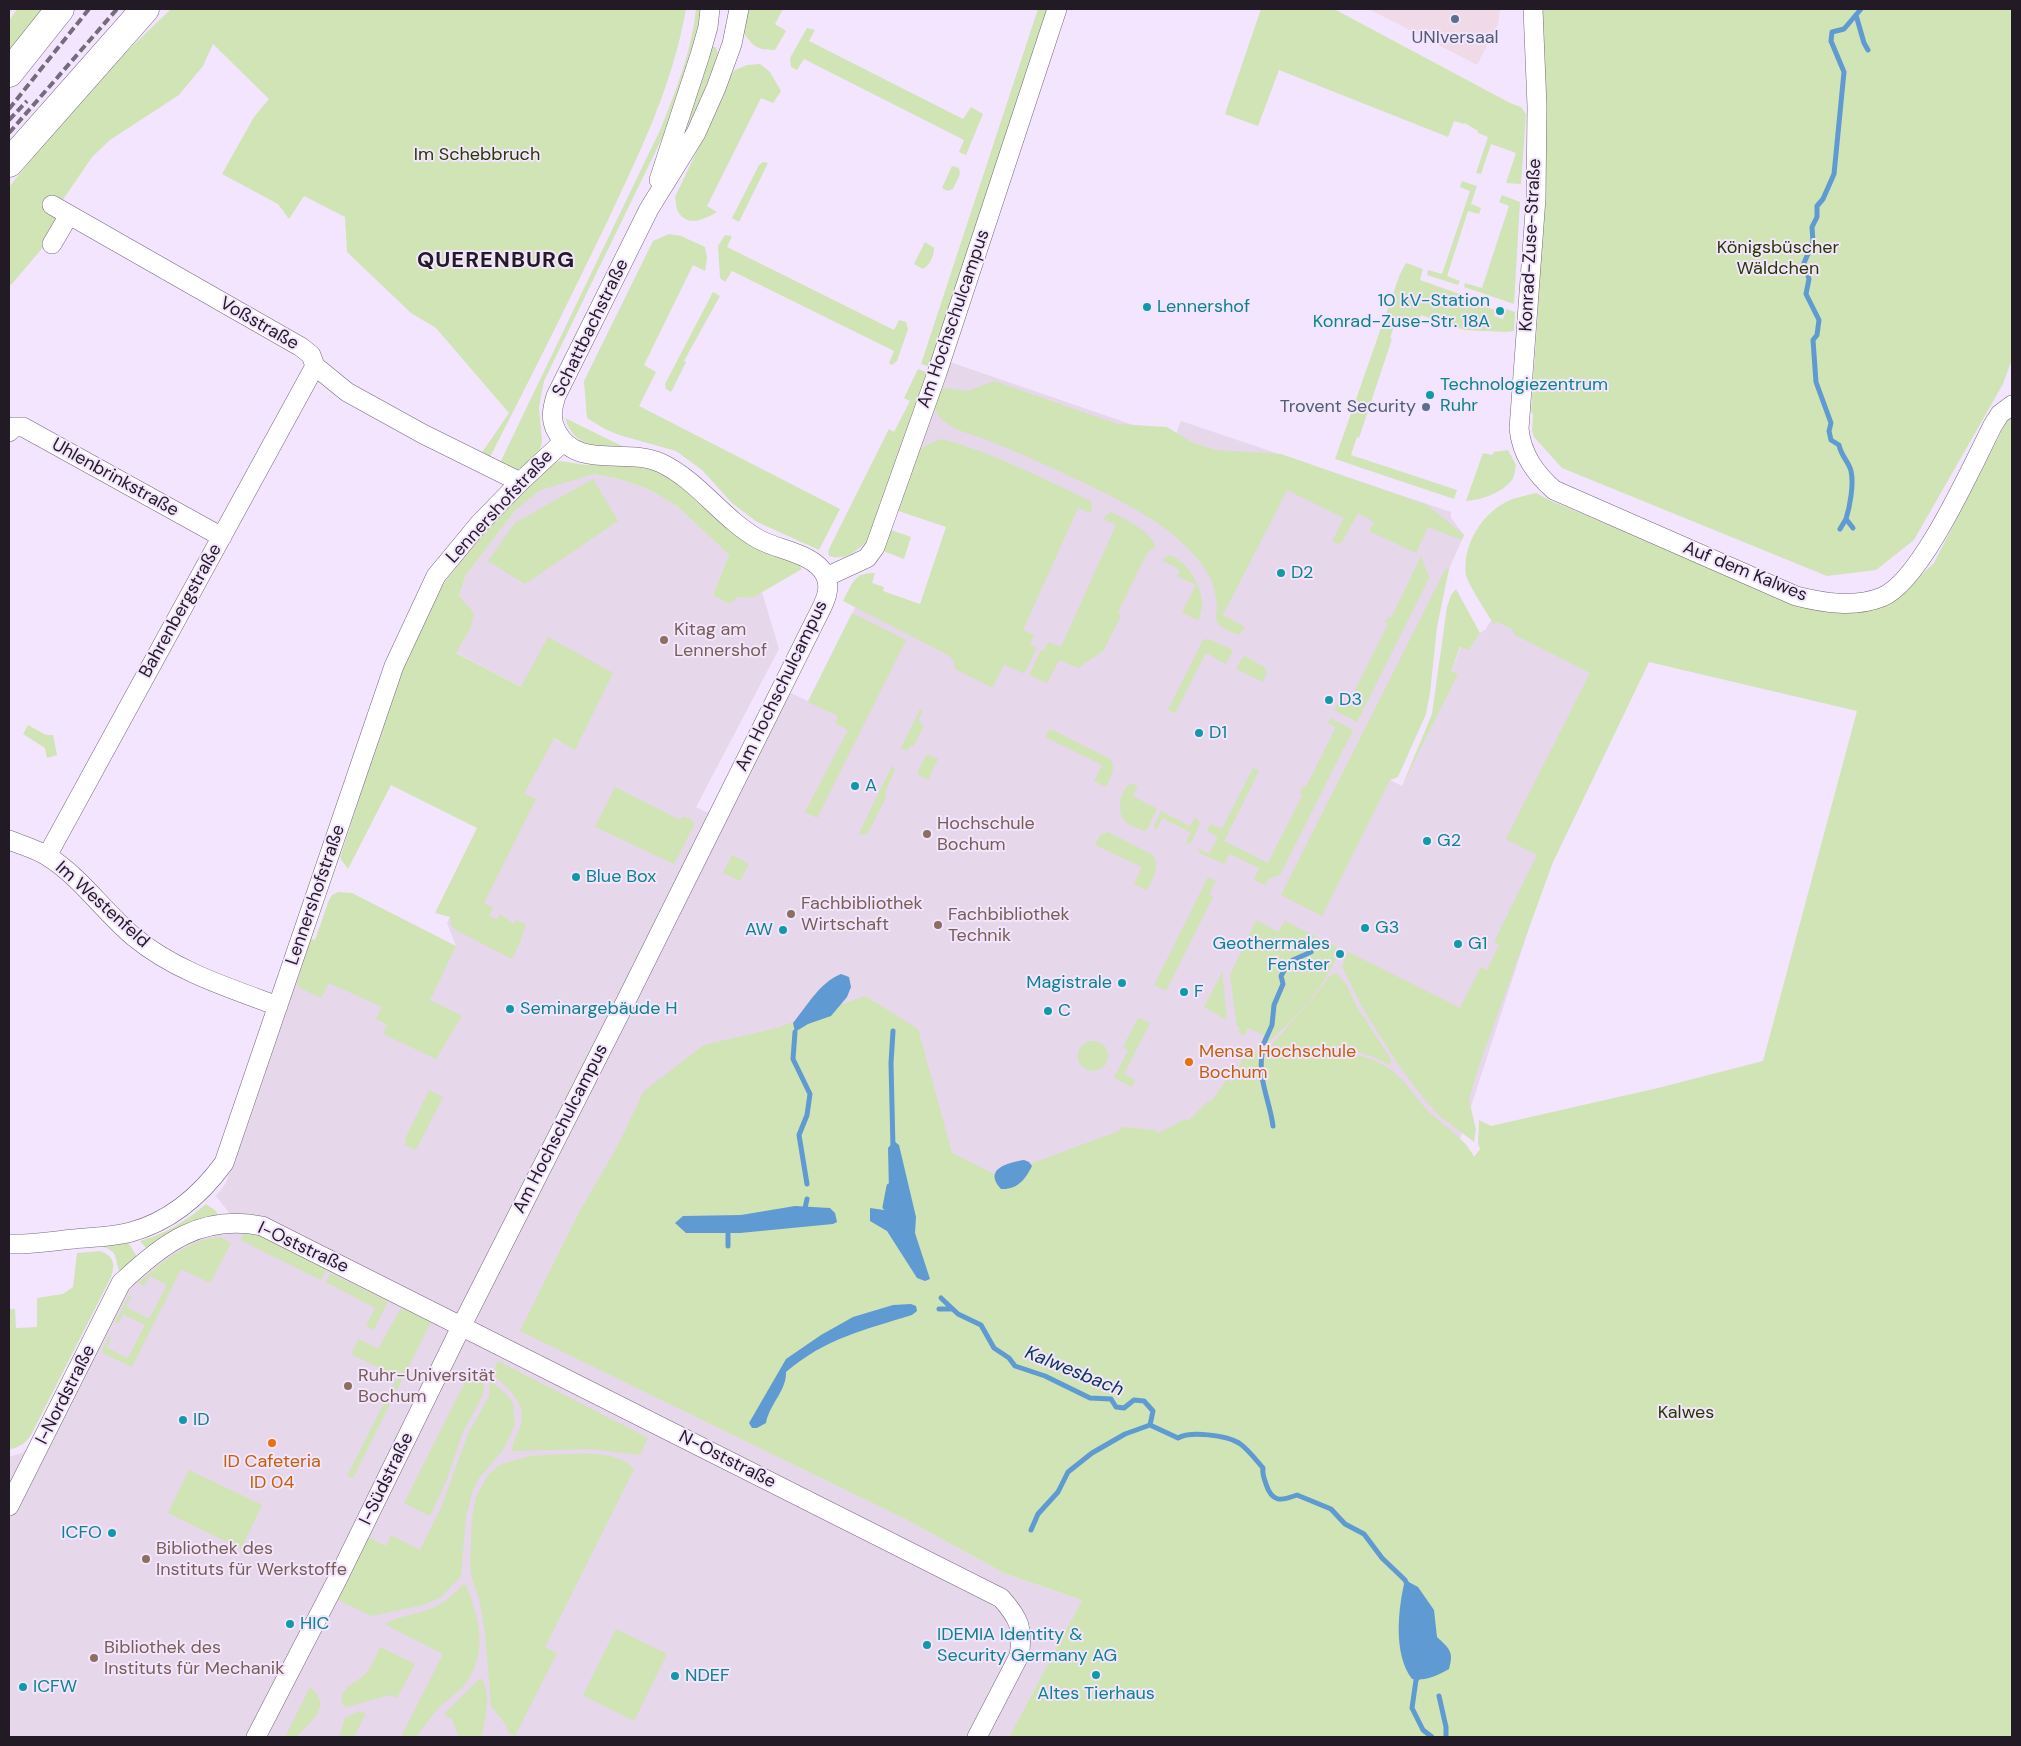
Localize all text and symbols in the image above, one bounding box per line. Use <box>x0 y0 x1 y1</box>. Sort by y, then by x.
marker: UNIversaal <box>1449 13 1461 25</box>
place label: UNIversaal <box>1412 27 1498 49</box>
park label: Im Schebbruch <box>414 144 540 166</box>
street label: Konrad-Zuse-Straße <box>1516 158 1546 332</box>
street label: Am Hochschulcampus <box>913 227 995 411</box>
park label: Königsbüscher Wäldchen <box>1717 237 1839 280</box>
district label: QUERENBURG <box>416 248 576 274</box>
street label: Schattbachstraße <box>548 256 634 400</box>
place label: 10 kV-Station Konrad-Zuse-Str. 18A <box>1313 290 1490 332</box>
street label: Voßstraße <box>216 293 302 355</box>
place label: Lennershof <box>1157 296 1250 318</box>
marker: Lennershof <box>1141 301 1153 313</box>
marker: 10 kV-Station Konrad-Zuse-Str. 18A <box>1494 305 1506 317</box>
place label: Technologiezentrum Ruhr <box>1440 374 1608 416</box>
marker: Technologiezentrum Ruhr <box>1424 389 1436 401</box>
place label: Trovent Security <box>1280 396 1416 418</box>
marker: Trovent Security <box>1420 401 1432 413</box>
street label: Uhlenbrinkstraße <box>48 434 182 522</box>
street label: Lennershofstraße <box>442 446 558 568</box>
street label: Auf dem Kalwes <box>1680 537 1810 607</box>
street label: Bahrenbergstraße <box>135 540 227 682</box>
place label: D2 <box>1291 562 1313 584</box>
marker: D2 <box>1275 567 1287 579</box>
street label: Am Hochschulcampus <box>731 597 833 775</box>
place label: Kitag am Lennershof <box>674 619 767 662</box>
marker: Kitag am Lennershof <box>658 634 670 646</box>
place label: D3 <box>1339 689 1362 711</box>
marker: D3 <box>1323 694 1335 706</box>
place label: D1 <box>1209 722 1227 744</box>
marker: D1 <box>1193 727 1205 739</box>
place label: A <box>865 775 877 797</box>
marker: A <box>849 780 861 792</box>
place label: Hochschule Bochum <box>937 813 1035 856</box>
street label: Lennershofstraße <box>282 822 350 968</box>
marker: Hochschule Bochum <box>921 828 933 840</box>
place label: G2 <box>1437 830 1461 852</box>
marker: G2 <box>1421 835 1433 847</box>
street label: Im Westenfeld <box>51 857 153 953</box>
place label: Blue Box <box>586 866 656 888</box>
marker: Blue Box <box>570 871 582 883</box>
place label: Fachbibliothek Wirtschaft <box>801 893 923 936</box>
place label: Fachbibliothek Technik <box>948 904 1070 946</box>
marker: Fachbibliothek Wirtschaft <box>785 908 797 920</box>
place label: G3 <box>1375 917 1399 939</box>
place label: AW <box>745 919 773 941</box>
marker: Fachbibliothek Technik <box>932 919 944 931</box>
marker: G3 <box>1359 922 1371 934</box>
marker: AW <box>777 924 789 936</box>
place label: Geothermales Fenster <box>1212 933 1330 976</box>
place label: G1 <box>1468 933 1487 955</box>
marker: G1 <box>1452 938 1464 950</box>
marker: Geothermales Fenster <box>1334 948 1346 960</box>
place label: Magistrale <box>1026 972 1112 994</box>
marker: Magistrale <box>1116 977 1128 989</box>
place label: F <box>1194 981 1204 1003</box>
marker: F <box>1178 986 1190 998</box>
place label: Seminargebäude H <box>520 998 677 1020</box>
place label: C <box>1058 1000 1071 1022</box>
marker: Seminargebäude H <box>504 1003 516 1015</box>
marker: C <box>1042 1005 1054 1017</box>
street label: Am Hochschulcampus <box>509 1041 613 1217</box>
place label: Mensa Hochschule Bochum <box>1199 1041 1356 1084</box>
marker: Mensa Hochschule Bochum <box>1183 1056 1195 1068</box>
street label: I-Oststraße <box>254 1218 352 1278</box>
street label: I-Nordstraße <box>32 1342 100 1448</box>
water label: Kalwesbach <box>1021 1342 1127 1402</box>
place label: Ruhr-Universität Bochum <box>358 1365 495 1408</box>
marker: Ruhr-Universität Bochum <box>342 1380 354 1392</box>
park label: Kalwes <box>1658 1402 1714 1424</box>
place label: ID <box>193 1409 210 1431</box>
marker: ID <box>177 1414 189 1426</box>
street label: N-Oststraße <box>675 1426 779 1494</box>
street label: I-Südstraße <box>355 1429 419 1529</box>
marker: ID Cafeteria ID 04 <box>266 1437 278 1449</box>
place label: ID Cafeteria ID 04 <box>223 1451 321 1494</box>
place label: ICFO <box>61 1522 102 1544</box>
marker: ICFO <box>106 1527 118 1539</box>
place label: Bibliothek des Instituts für Werkstoffe <box>156 1538 347 1580</box>
marker: Bibliothek des Instituts für Werkstoffe <box>140 1553 152 1565</box>
place label: HIC <box>300 1613 329 1635</box>
marker: HIC <box>284 1618 296 1630</box>
place label: IDEMIA Identity & Security Germany AG <box>937 1624 1117 1666</box>
place label: Bibliothek des Instituts für Mechanik <box>104 1637 284 1680</box>
marker: IDEMIA Identity & Security Germany AG <box>921 1639 933 1651</box>
marker: Bibliothek des Instituts für Mechanik <box>88 1652 100 1664</box>
place label: NDEF <box>685 1665 730 1687</box>
marker: Altes Tierhaus <box>1090 1669 1102 1681</box>
marker: NDEF <box>669 1670 681 1682</box>
place label: ICFW <box>33 1676 77 1698</box>
marker: ICFW <box>17 1681 29 1693</box>
place label: Altes Tierhaus <box>1037 1683 1155 1705</box>

